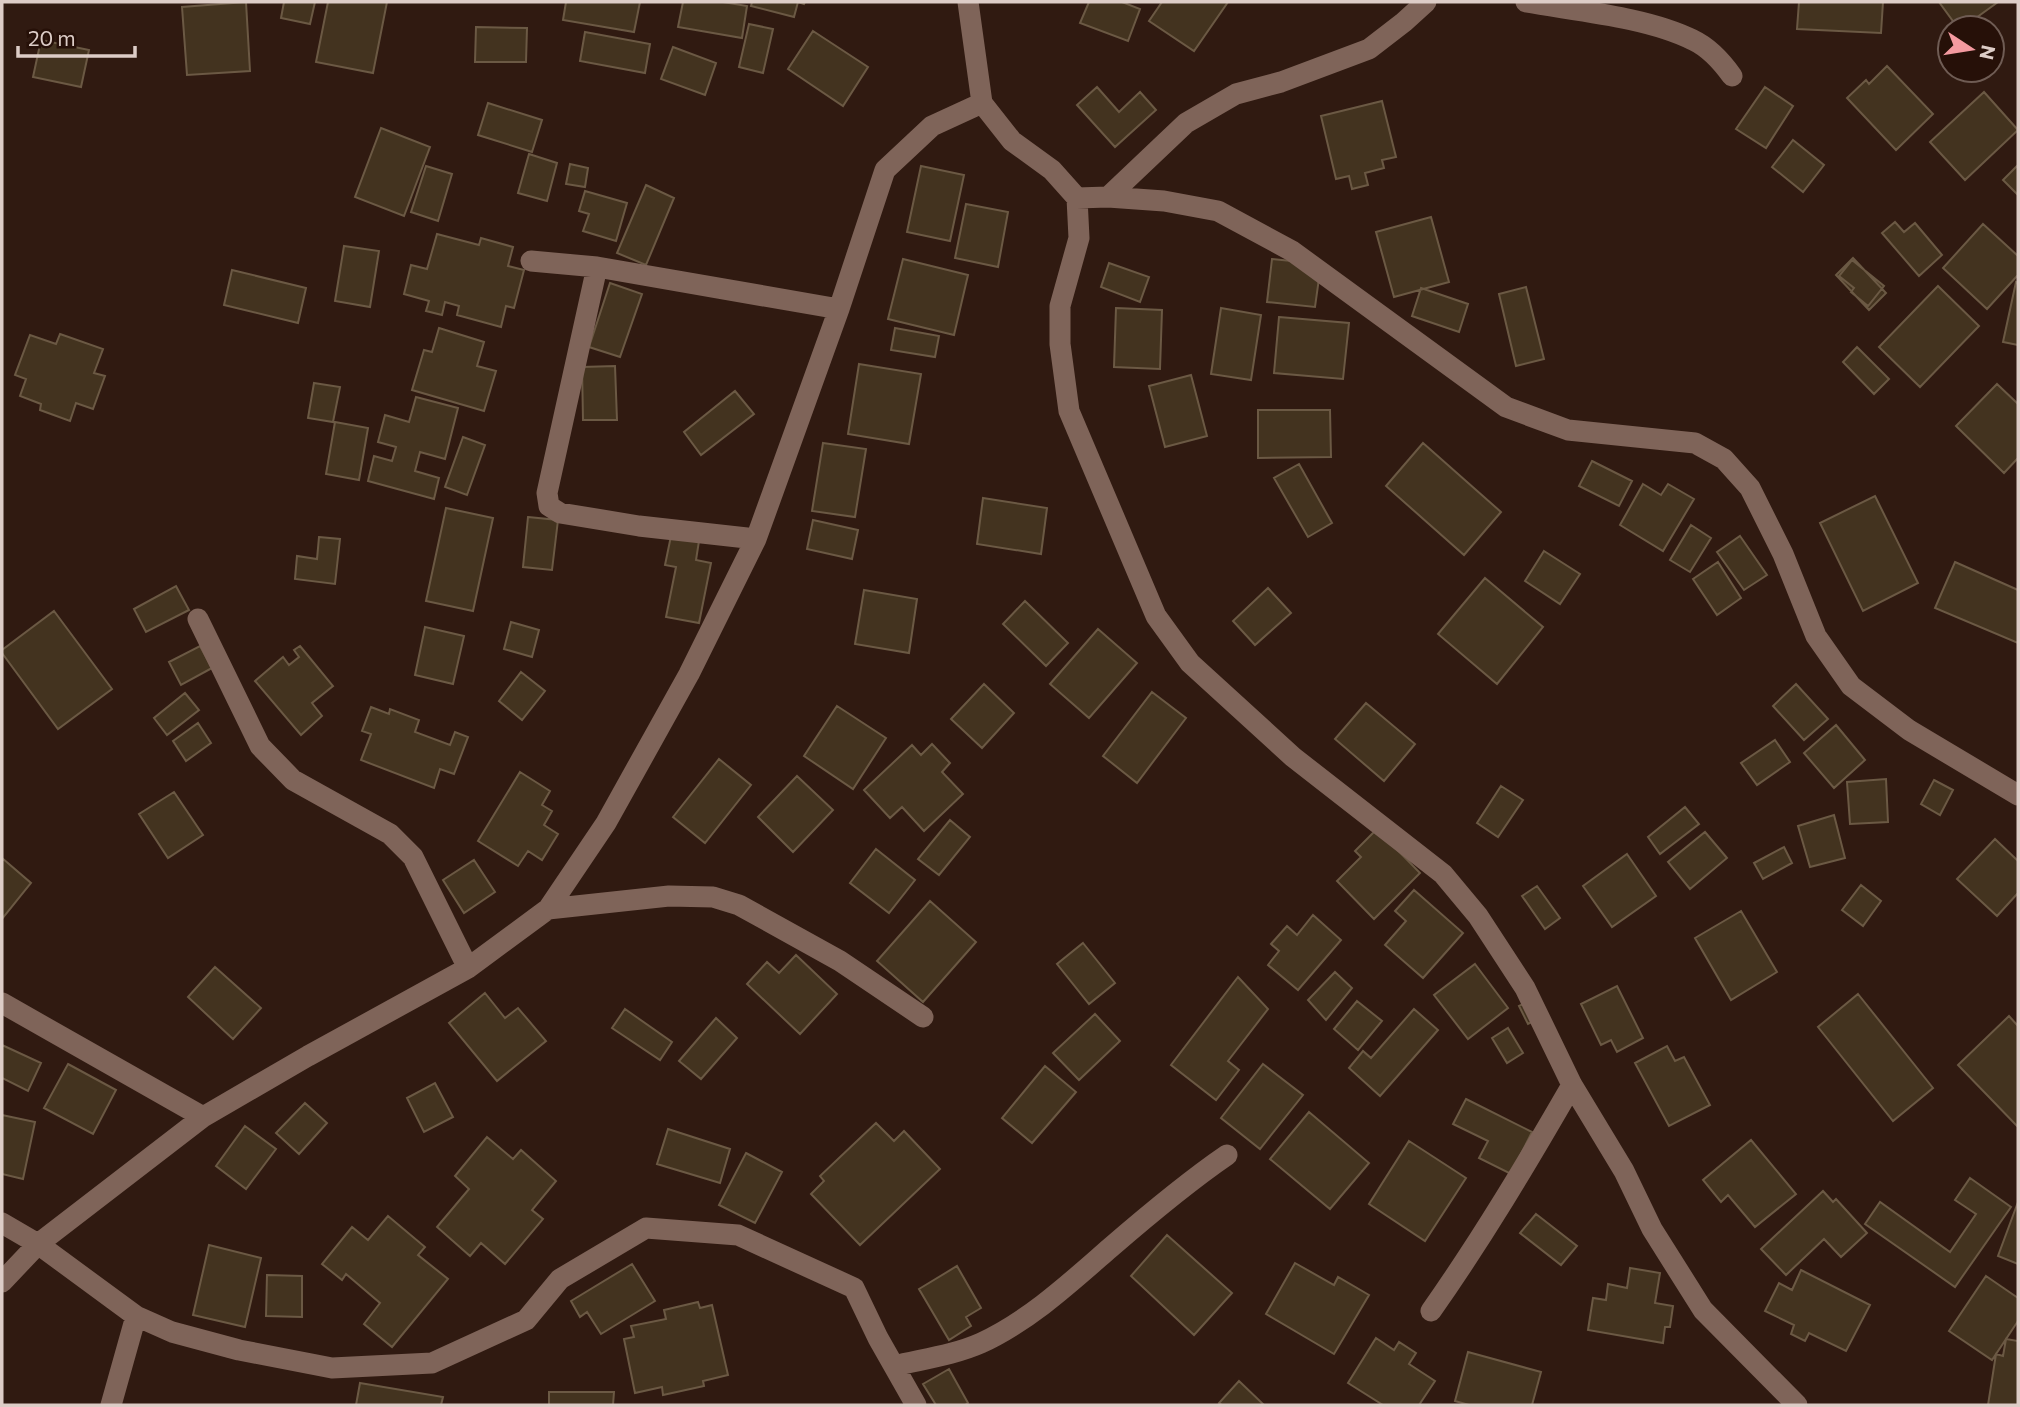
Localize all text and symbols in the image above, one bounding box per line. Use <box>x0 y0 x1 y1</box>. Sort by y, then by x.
scale bar <box>18 14 135 58</box>
north arrow <box>1936 14 2006 84</box>
text: 20 m <box>28 25 76 50</box>
text: N <box>1975 43 2001 62</box>

